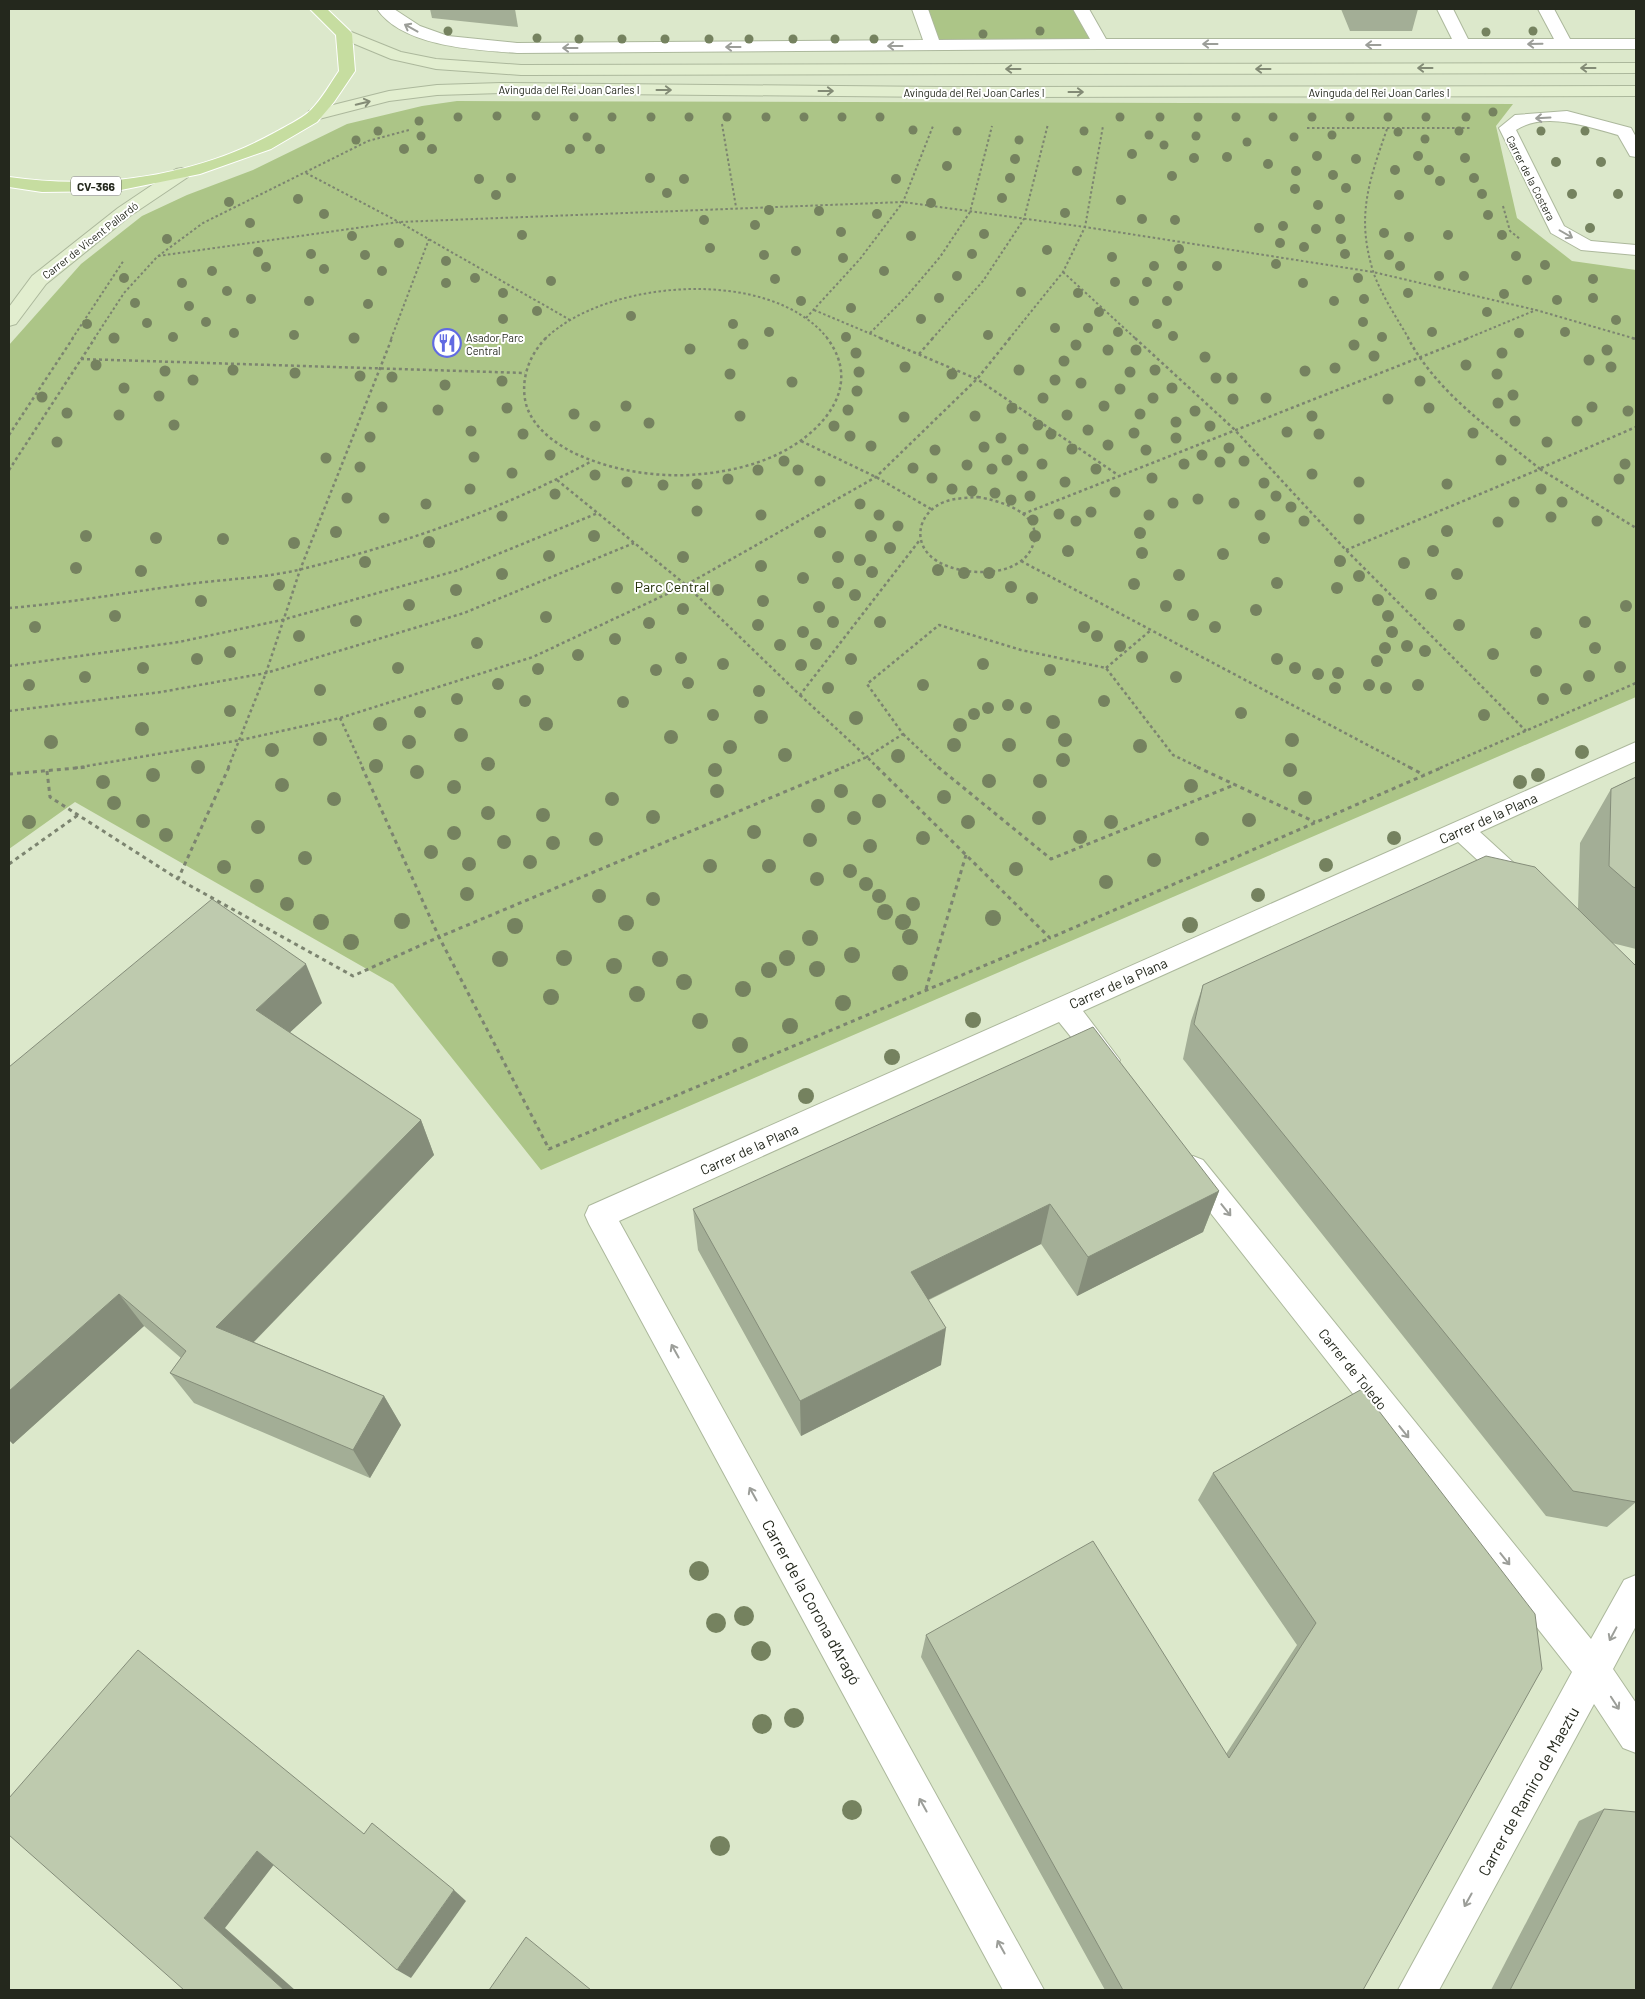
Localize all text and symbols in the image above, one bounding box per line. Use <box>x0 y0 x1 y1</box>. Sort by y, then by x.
one-way arrow <box>403 23 418 33</box>
one-way arrow <box>1202 39 1218 49</box>
one-way arrow <box>1527 39 1544 49</box>
one-way arrow <box>1365 40 1381 50</box>
one-way arrow <box>887 41 904 51</box>
one-way arrow <box>725 42 741 52</box>
one-way arrow <box>562 43 578 53</box>
one-way arrow <box>1417 63 1434 73</box>
one-way arrow <box>1580 63 1596 73</box>
one-way arrow <box>1005 64 1021 74</box>
one-way arrow <box>1255 64 1271 74</box>
street label: Avinguda del Rei Joan Carles I <box>498 83 640 96</box>
one-way arrow <box>656 85 672 95</box>
one-way arrow <box>818 86 834 96</box>
street label: Avinguda del Rei Joan Carles I <box>903 86 1045 99</box>
street label: Avinguda del Rei Joan Carles I <box>1308 86 1450 99</box>
one-way arrow <box>1068 87 1084 97</box>
one-way arrow <box>354 98 370 107</box>
one-way arrow <box>1535 113 1551 122</box>
street label: Carrer de la Costera <box>1504 133 1558 223</box>
road number: CV-366 <box>71 177 121 196</box>
street label: Carrer de Vicent Pallardó <box>40 199 141 281</box>
one-way arrow <box>1558 230 1572 240</box>
restaurant icon: Asador Parc Central <box>432 328 462 358</box>
place label: Asador Parc Central <box>466 331 524 357</box>
park label: Parc Central <box>635 578 709 595</box>
street label: Carrer de la Plana <box>1436 789 1540 847</box>
street label: Carrer de la Plana <box>1066 954 1170 1012</box>
street label: Carrer de la Plana <box>697 1120 801 1178</box>
one-way arrow <box>1220 1203 1231 1216</box>
street label: Carrer de Toledo <box>1315 1325 1391 1413</box>
one-way arrow <box>669 1344 679 1359</box>
one-way arrow <box>1398 1425 1409 1438</box>
one-way arrow <box>747 1487 757 1501</box>
street label: Carrer de la Corona d'Aragó <box>759 1516 865 1688</box>
one-way arrow <box>1500 1552 1511 1565</box>
one-way arrow <box>1608 1627 1618 1642</box>
one-way arrow <box>1610 1695 1620 1709</box>
street label: Carrer de Ramiro de Maeztu <box>1474 1703 1582 1879</box>
one-way arrow <box>918 1798 927 1813</box>
one-way arrow <box>1463 1892 1472 1907</box>
one-way arrow <box>996 1940 1006 1955</box>

